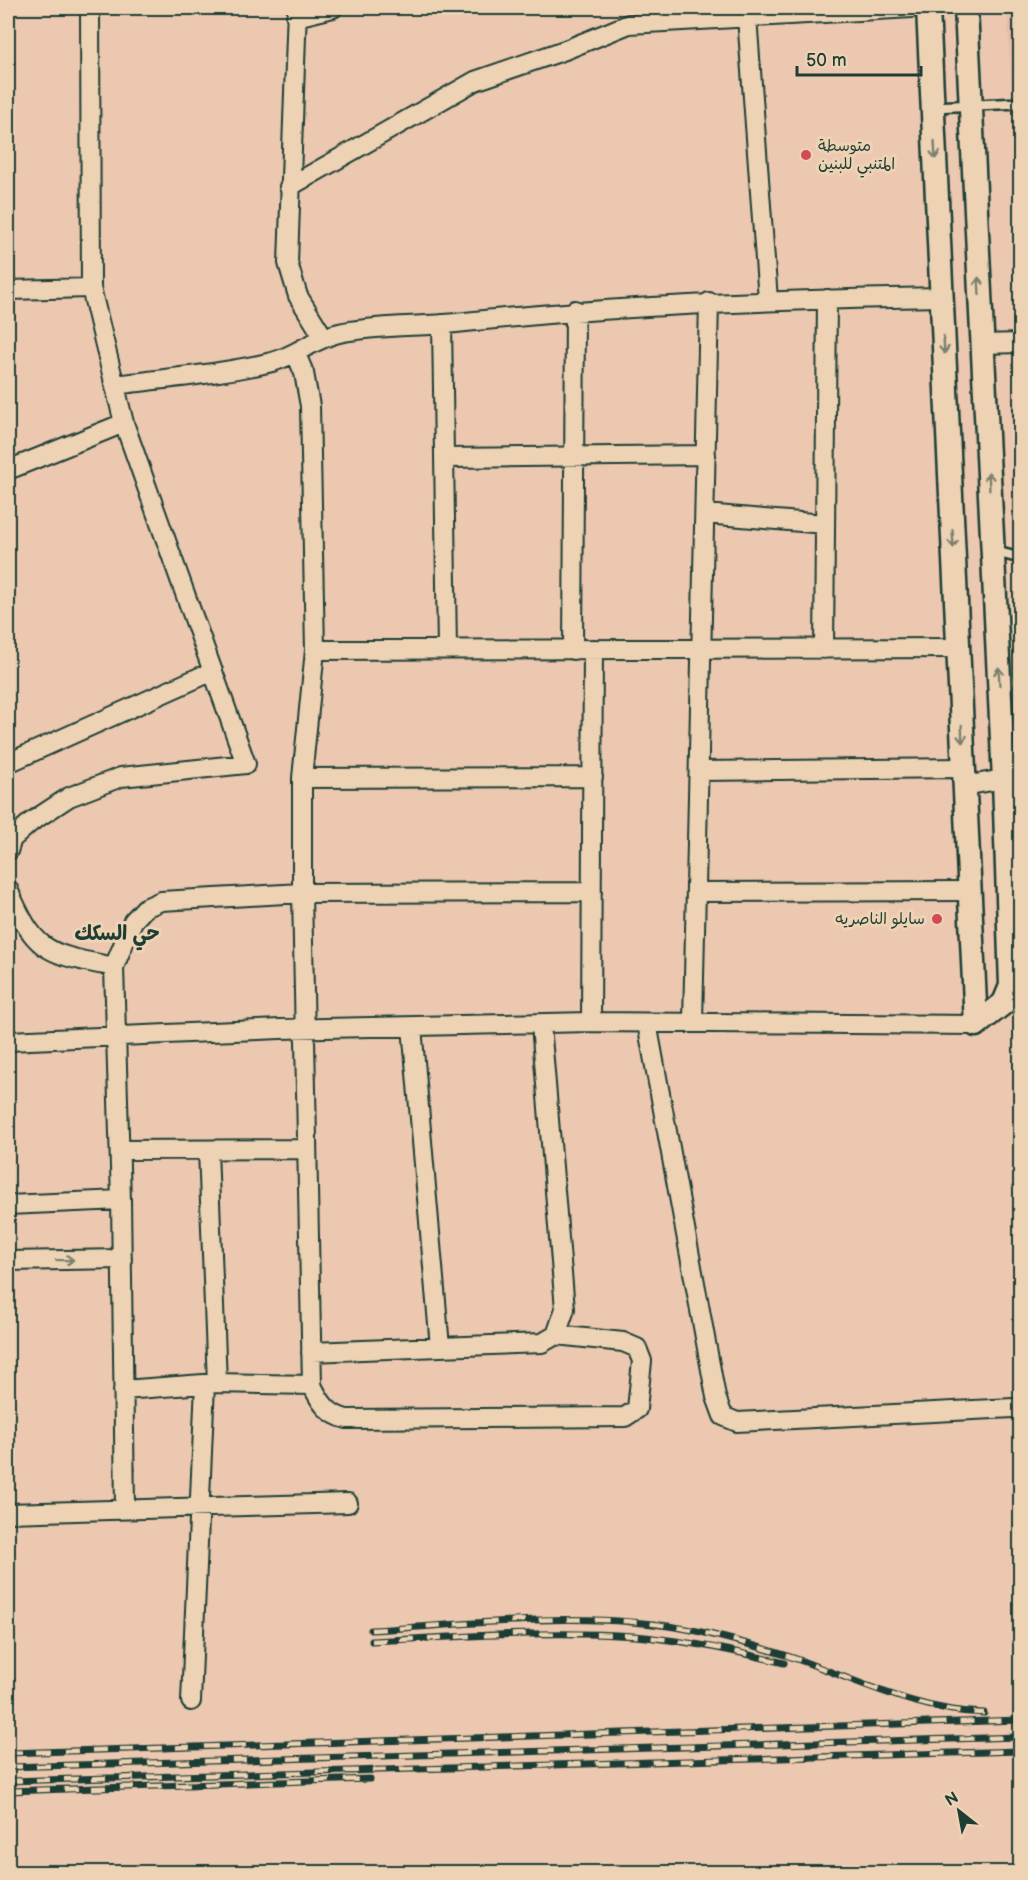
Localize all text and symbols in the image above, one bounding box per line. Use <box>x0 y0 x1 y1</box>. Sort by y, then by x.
scale bar <box>797 39 922 77</box>
text: 50 m <box>806 50 847 71</box>
place label: متوسطة المتنبي للبنين <box>818 137 895 178</box>
one-way arrow <box>929 139 940 159</box>
marker: متوسطة المتنبي للبنين <box>799 148 813 162</box>
one-way arrow <box>974 277 985 297</box>
one-way arrow <box>938 334 949 354</box>
one-way arrow <box>984 472 995 492</box>
one-way arrow <box>948 529 959 549</box>
one-way arrow <box>993 666 1004 686</box>
one-way arrow <box>956 724 968 744</box>
place label: سايلو الناصريه <box>835 910 925 929</box>
marker: سايلو الناصريه <box>930 912 944 926</box>
district label: حي السكك <box>74 922 160 951</box>
one-way arrow <box>54 1254 74 1266</box>
north arrow <box>929 1781 989 1841</box>
text: N <box>942 1788 962 1811</box>

